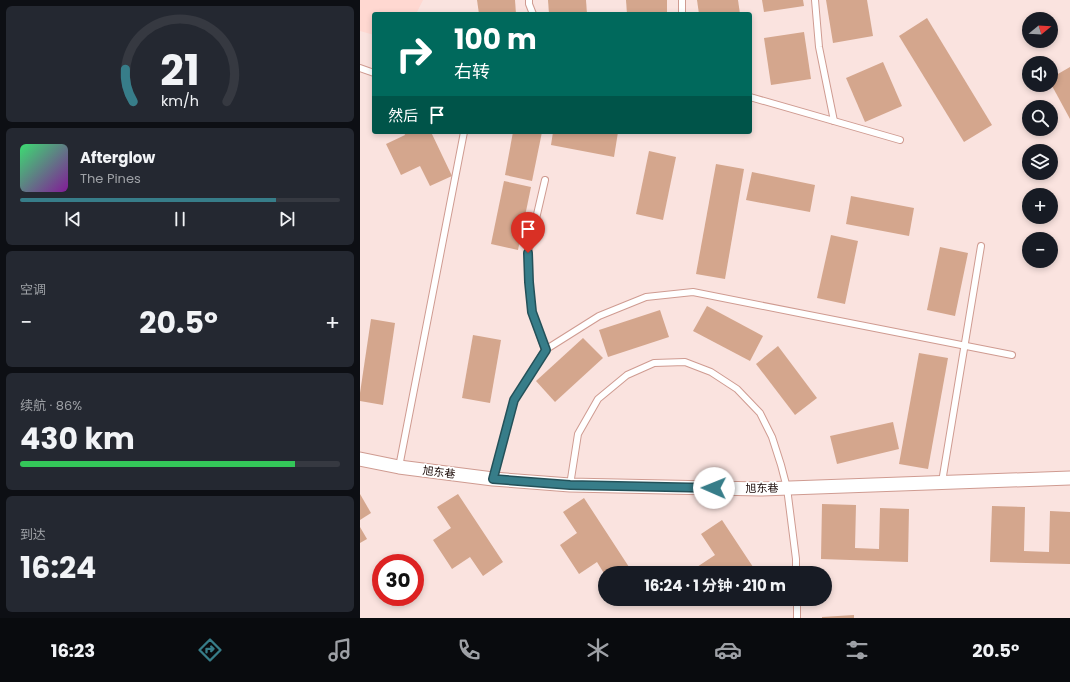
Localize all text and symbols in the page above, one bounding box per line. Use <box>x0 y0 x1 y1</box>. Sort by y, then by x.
north arrow <box>1022 12 1058 48</box>
map controls <box>1022 12 1058 268</box>
text: 100 m <box>454 20 537 59</box>
icon: right <box>388 28 440 80</box>
text: 21 <box>160 41 200 100</box>
button: sound <box>1022 56 1058 92</box>
text: 右转 <box>454 59 490 84</box>
text: km/h <box>161 91 199 111</box>
button: search <box>1022 100 1058 136</box>
icon: arrive <box>426 104 448 126</box>
text: 然后 <box>388 105 418 126</box>
button: layers <box>1022 144 1058 180</box>
text: Afterglow <box>80 147 155 168</box>
text: The Pines <box>80 169 141 188</box>
button: + <box>1022 188 1058 224</box>
icon: previous <box>62 208 84 230</box>
icon: pause <box>169 208 191 230</box>
icon: next <box>276 208 298 230</box>
pin <box>511 212 545 253</box>
icon: arrive <box>517 218 539 240</box>
button: − <box>1022 232 1058 268</box>
text: 空调 <box>20 280 46 299</box>
text: 20.5° <box>139 301 218 344</box>
text: − <box>20 307 32 338</box>
text: + <box>325 307 340 338</box>
text: 续航 · 86% <box>20 396 82 415</box>
text: 430 km <box>20 417 135 460</box>
street label: 旭东巷 <box>422 462 456 482</box>
position arrow <box>693 467 735 509</box>
street label: 旭东巷 <box>745 480 779 496</box>
text: 到达 <box>20 525 46 544</box>
text: 16:24 <box>20 546 96 589</box>
speed limit sign: 30 <box>372 554 424 606</box>
text: 16:24 · 1 分钟 · 210 m <box>644 575 786 596</box>
icon: directions <box>196 636 224 664</box>
icon: music <box>326 636 354 664</box>
icon: phone <box>455 636 483 664</box>
icon: climate <box>584 636 612 664</box>
icon: car <box>714 636 742 664</box>
icon: filters <box>843 636 871 664</box>
text: 16:23 <box>51 638 95 663</box>
text: 20.5° <box>972 638 1019 663</box>

